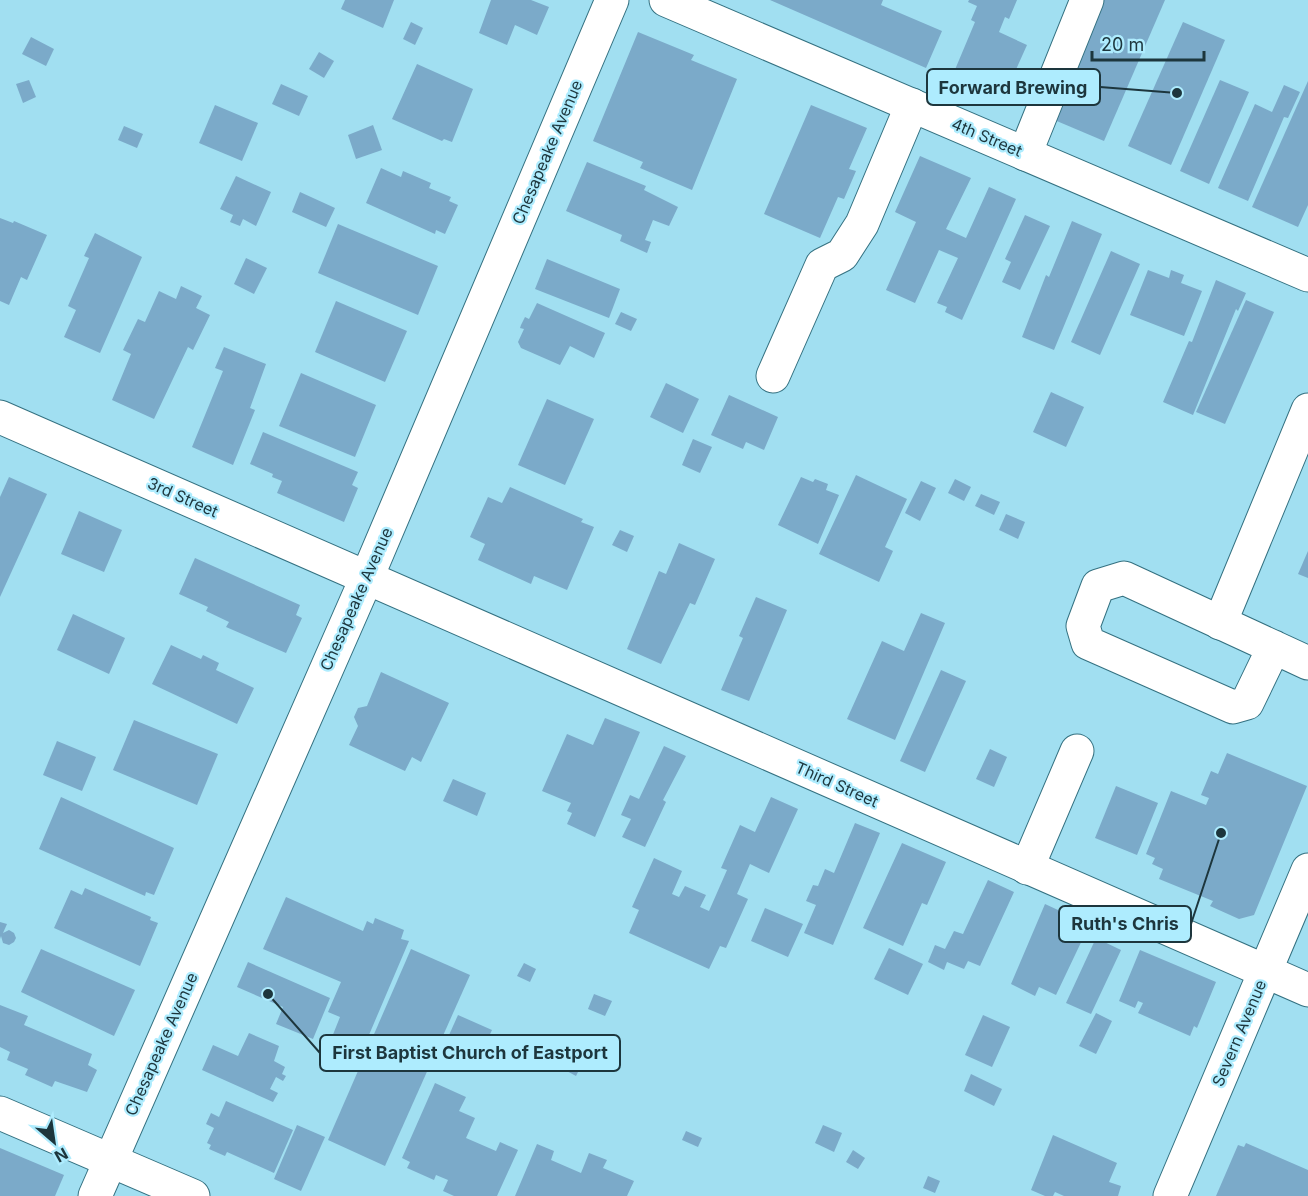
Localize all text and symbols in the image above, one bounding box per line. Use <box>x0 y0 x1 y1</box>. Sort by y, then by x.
scale bar <box>1092 24 1204 62</box>
text: 20 m <box>1101 34 1144 55</box>
callout: Forward Brewing <box>927 69 1100 105</box>
street label: Chesapeake Avenue <box>508 77 586 227</box>
text: Forward Brewing <box>939 77 1087 98</box>
street label: 4th Street <box>949 113 1025 161</box>
street label: 3rd Street <box>145 473 221 521</box>
street label: Chesapeake Avenue <box>315 524 397 674</box>
street label: Third Street <box>792 757 882 811</box>
callout: Ruth's Chris <box>1059 906 1191 942</box>
text: Ruth's Chris <box>1071 913 1179 934</box>
street label: Chesapeake Avenue <box>120 969 202 1119</box>
street label: Severn Avenue <box>1208 977 1270 1089</box>
callout: First Baptist Church of Eastport <box>320 1035 620 1071</box>
text: First Baptist Church of Eastport <box>332 1042 608 1063</box>
north arrow <box>24 1112 84 1172</box>
text: N <box>51 1143 71 1167</box>

